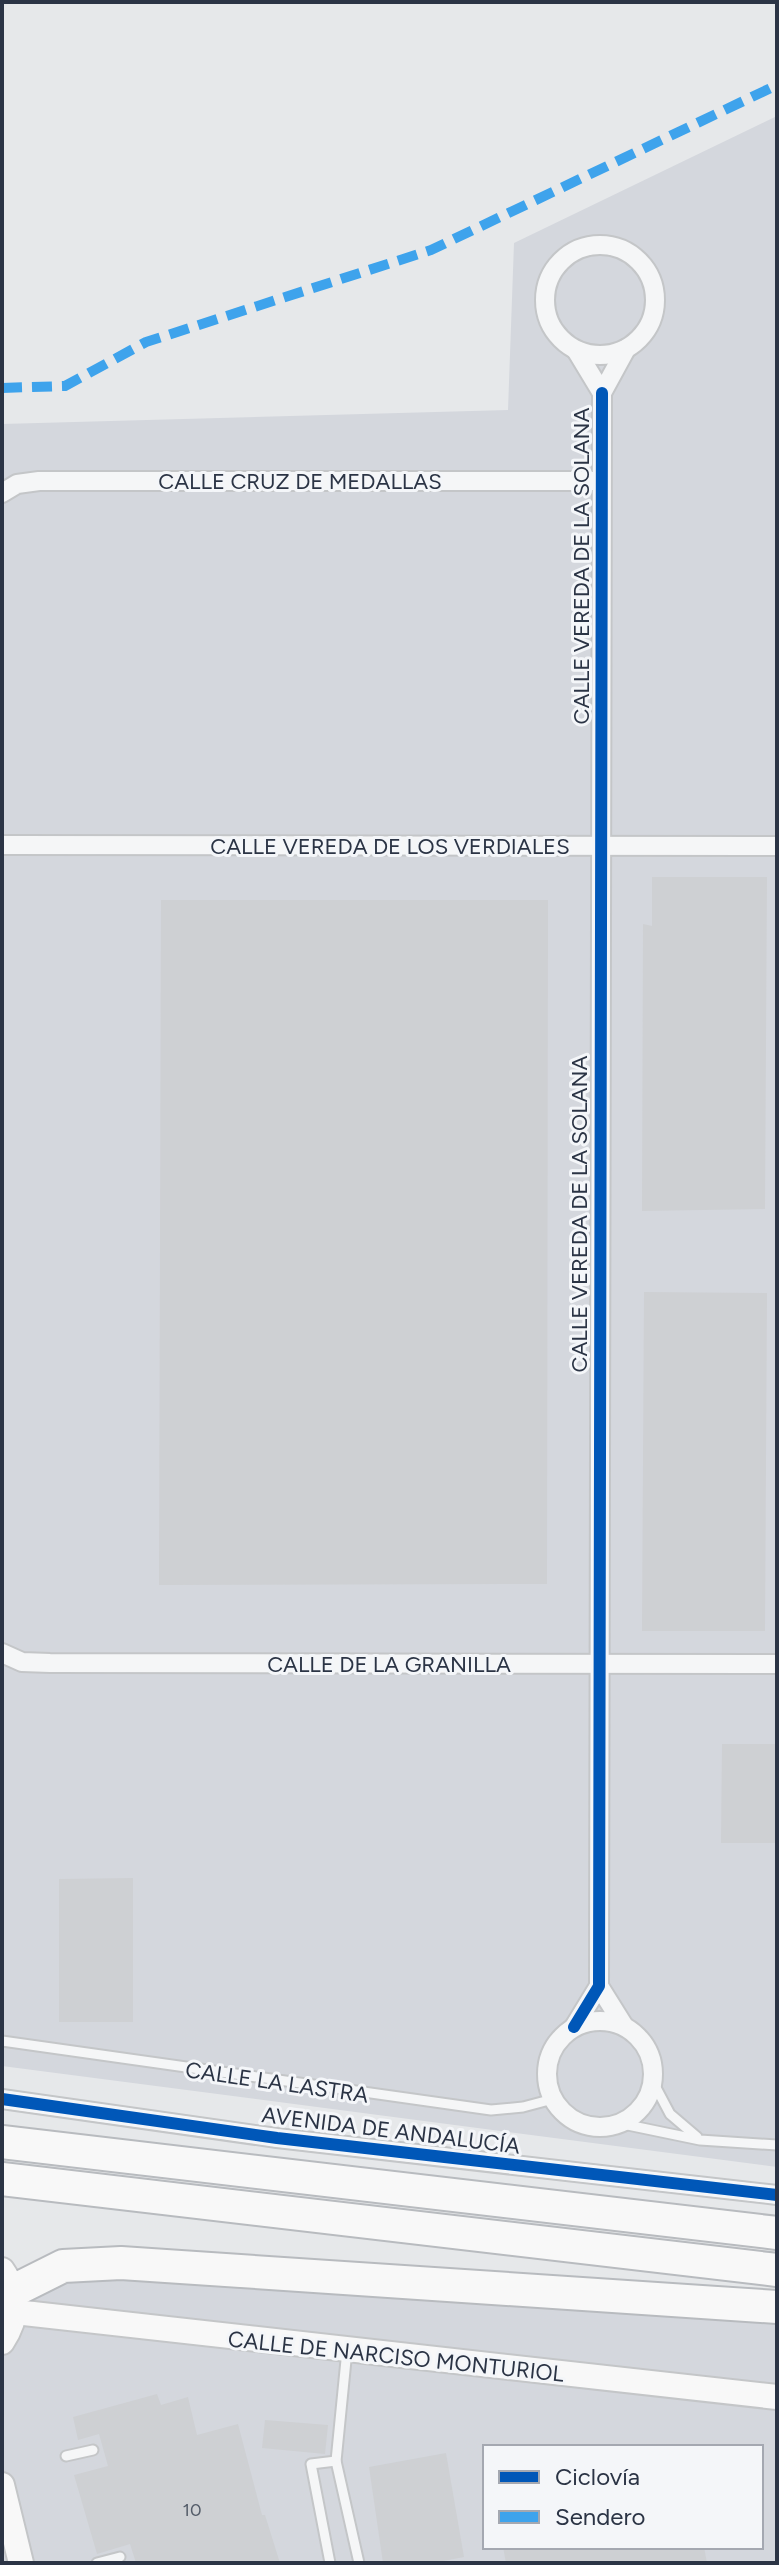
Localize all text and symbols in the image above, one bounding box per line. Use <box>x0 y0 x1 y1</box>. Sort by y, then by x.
street label: CALLE VEREDA DE LA SOLANA <box>568 407 595 724</box>
street label: CALLE CRUZ DE MEDALLAS <box>158 468 442 495</box>
street label: CALLE VEREDA DE LOS VERDIALES <box>210 833 570 860</box>
street label: CALLE VEREDA DE LA SOLANA <box>566 1055 593 1372</box>
street label: CALLE DE LA GRANILLA <box>267 1651 511 1678</box>
street label: CALLE LA LASTRA <box>184 2056 370 2109</box>
street label: AVENIDA DE ANDALUCÍA <box>260 2101 522 2160</box>
street label: CALLE DE NARCISO MONTURIOL <box>227 2325 566 2388</box>
legend <box>483 2445 763 2549</box>
text: Ciclovía <box>555 2462 640 2491</box>
house number: 10 <box>183 2499 201 2521</box>
text: Sendero <box>555 2502 645 2531</box>

